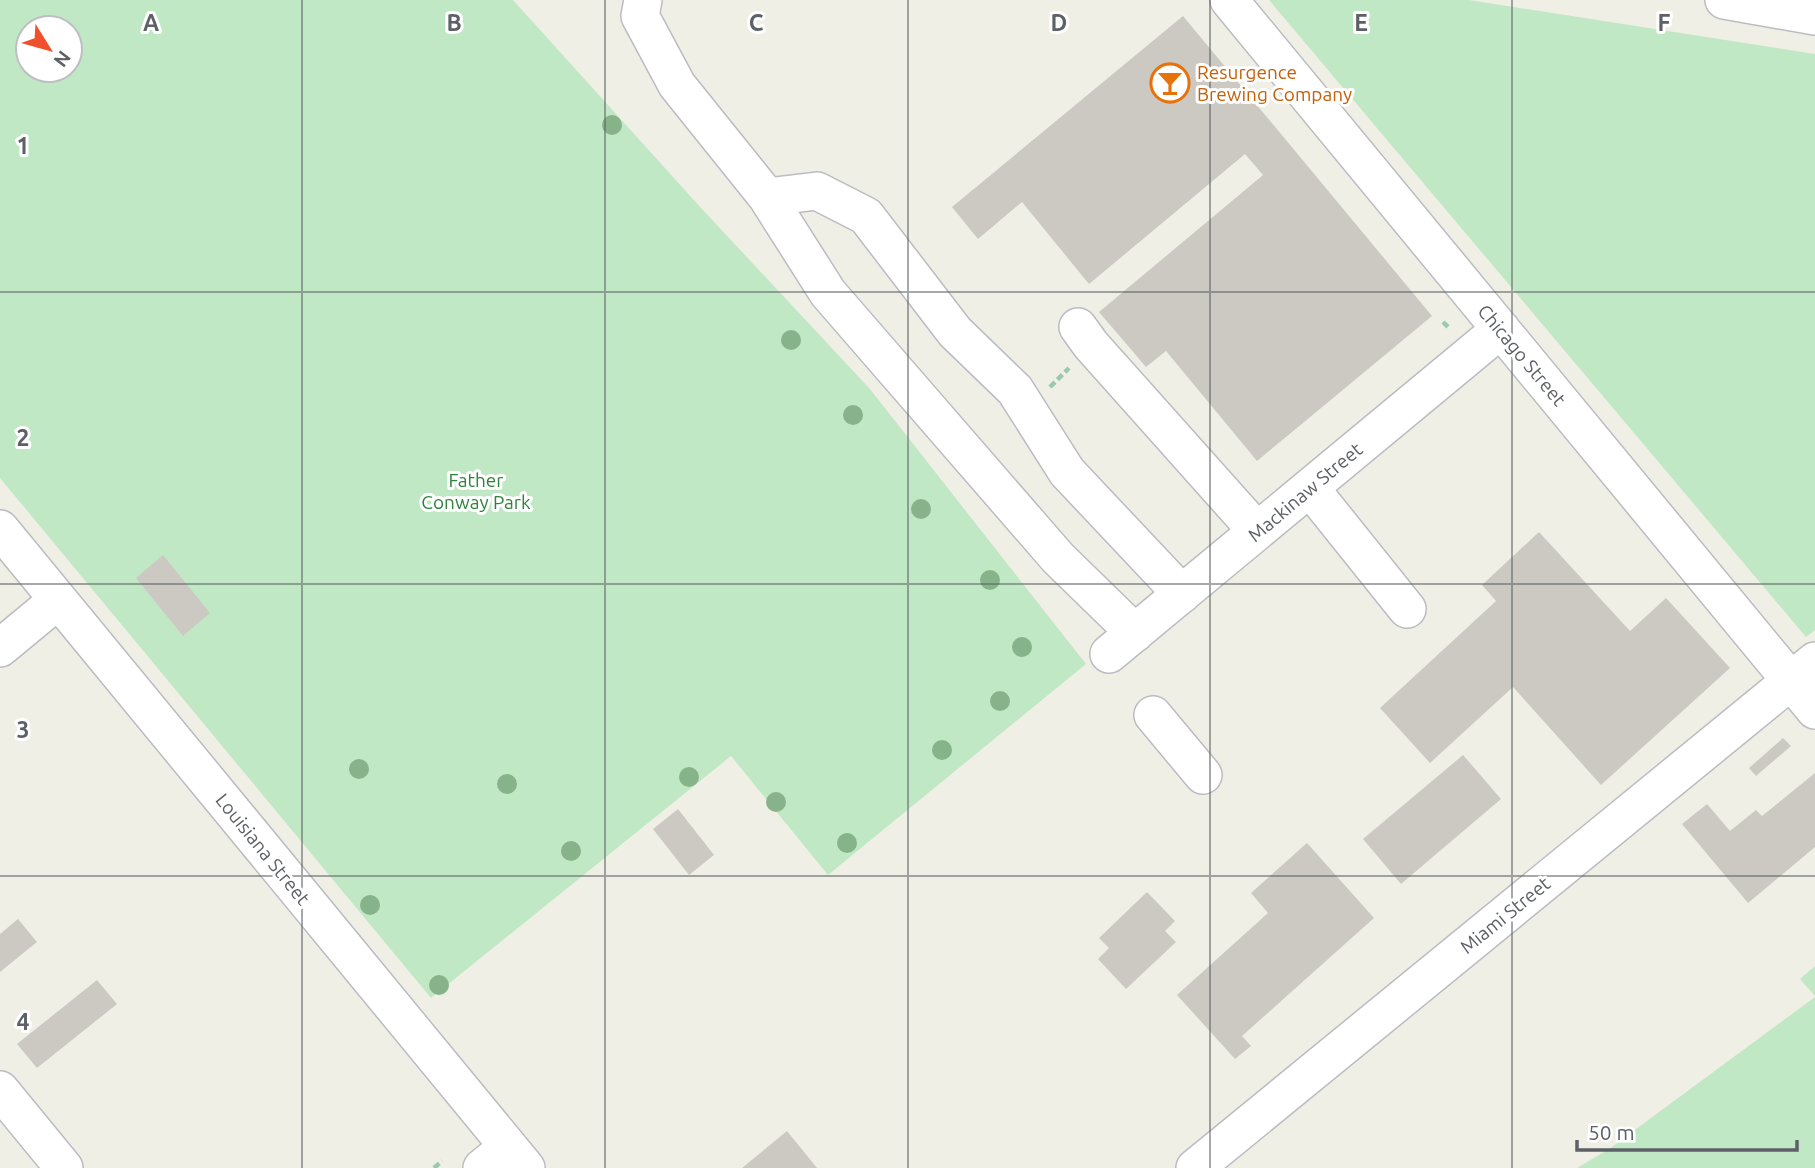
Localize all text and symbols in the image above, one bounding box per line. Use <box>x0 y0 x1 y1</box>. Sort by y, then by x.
text: A <box>143 10 159 35</box>
text: B <box>446 10 462 35</box>
text: C <box>749 10 764 35</box>
text: D <box>1051 10 1067 35</box>
text: E <box>1354 10 1368 35</box>
text: F <box>1658 10 1671 35</box>
north arrow <box>14 14 84 84</box>
text: N <box>50 47 76 72</box>
place label: Resurgence Brewing Company <box>1197 61 1352 105</box>
bar icon: Resurgence Brewing Company <box>1149 62 1191 104</box>
text: 1 <box>17 133 29 158</box>
street label: Chicago Street <box>1473 300 1571 410</box>
text: 2 <box>17 425 29 450</box>
street label: Mackinaw Street <box>1244 438 1367 546</box>
park label: Father Conway Park <box>421 469 531 513</box>
text: 3 <box>17 717 29 742</box>
street label: Louisiana Street <box>211 789 315 910</box>
street label: Miami Street <box>1456 872 1555 958</box>
text: 4 <box>17 1009 30 1034</box>
scale bar <box>1577 1108 1798 1152</box>
text: 50 m <box>1588 1120 1635 1144</box>

